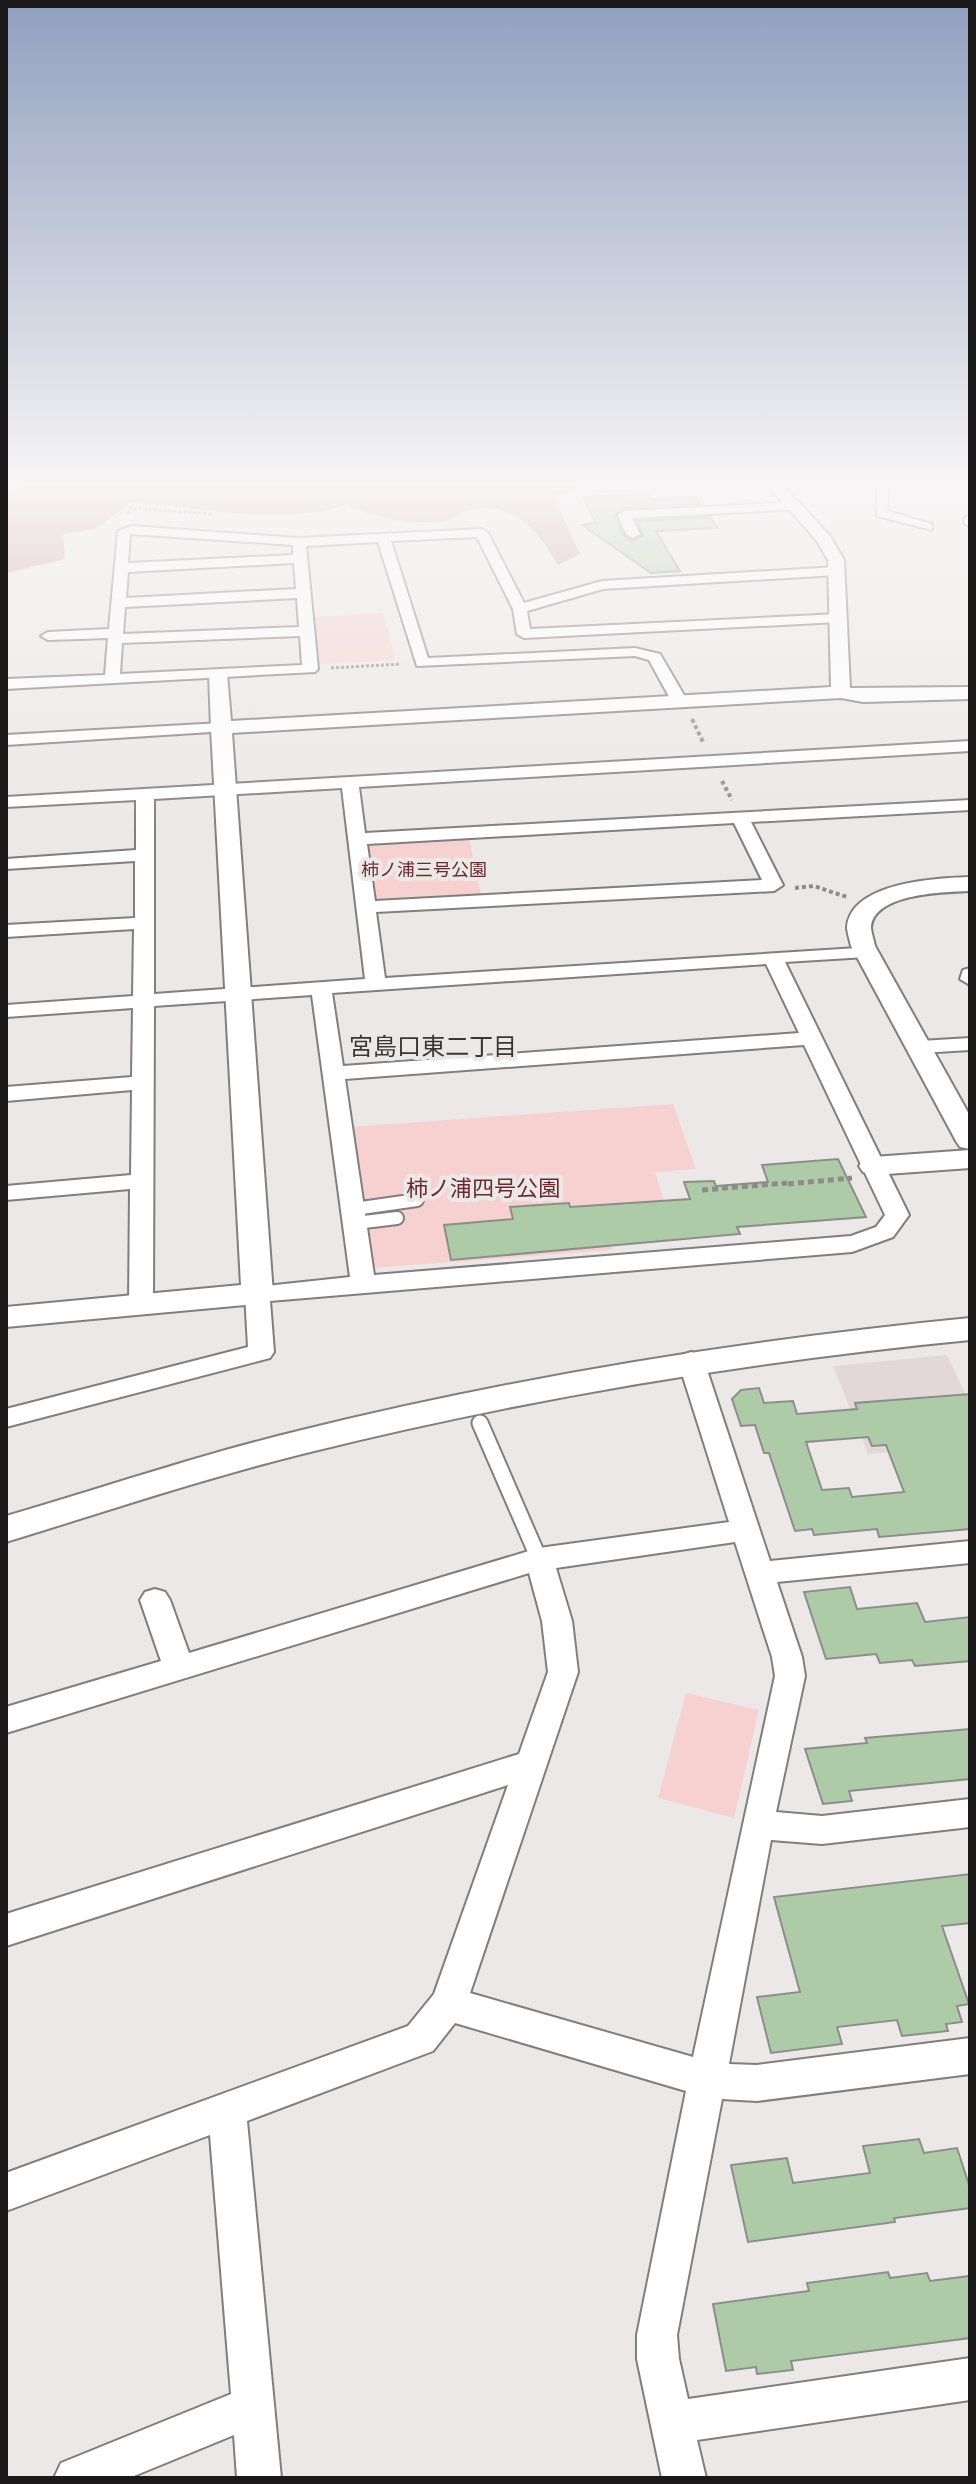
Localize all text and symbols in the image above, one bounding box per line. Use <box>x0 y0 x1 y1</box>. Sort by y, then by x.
park label: 柿ノ浦三号公園 <box>361 859 487 880</box>
district label: 宮島口東二丁目 <box>349 1033 517 1061</box>
park label: 柿ノ浦四号公園 <box>406 1176 560 1201</box>

